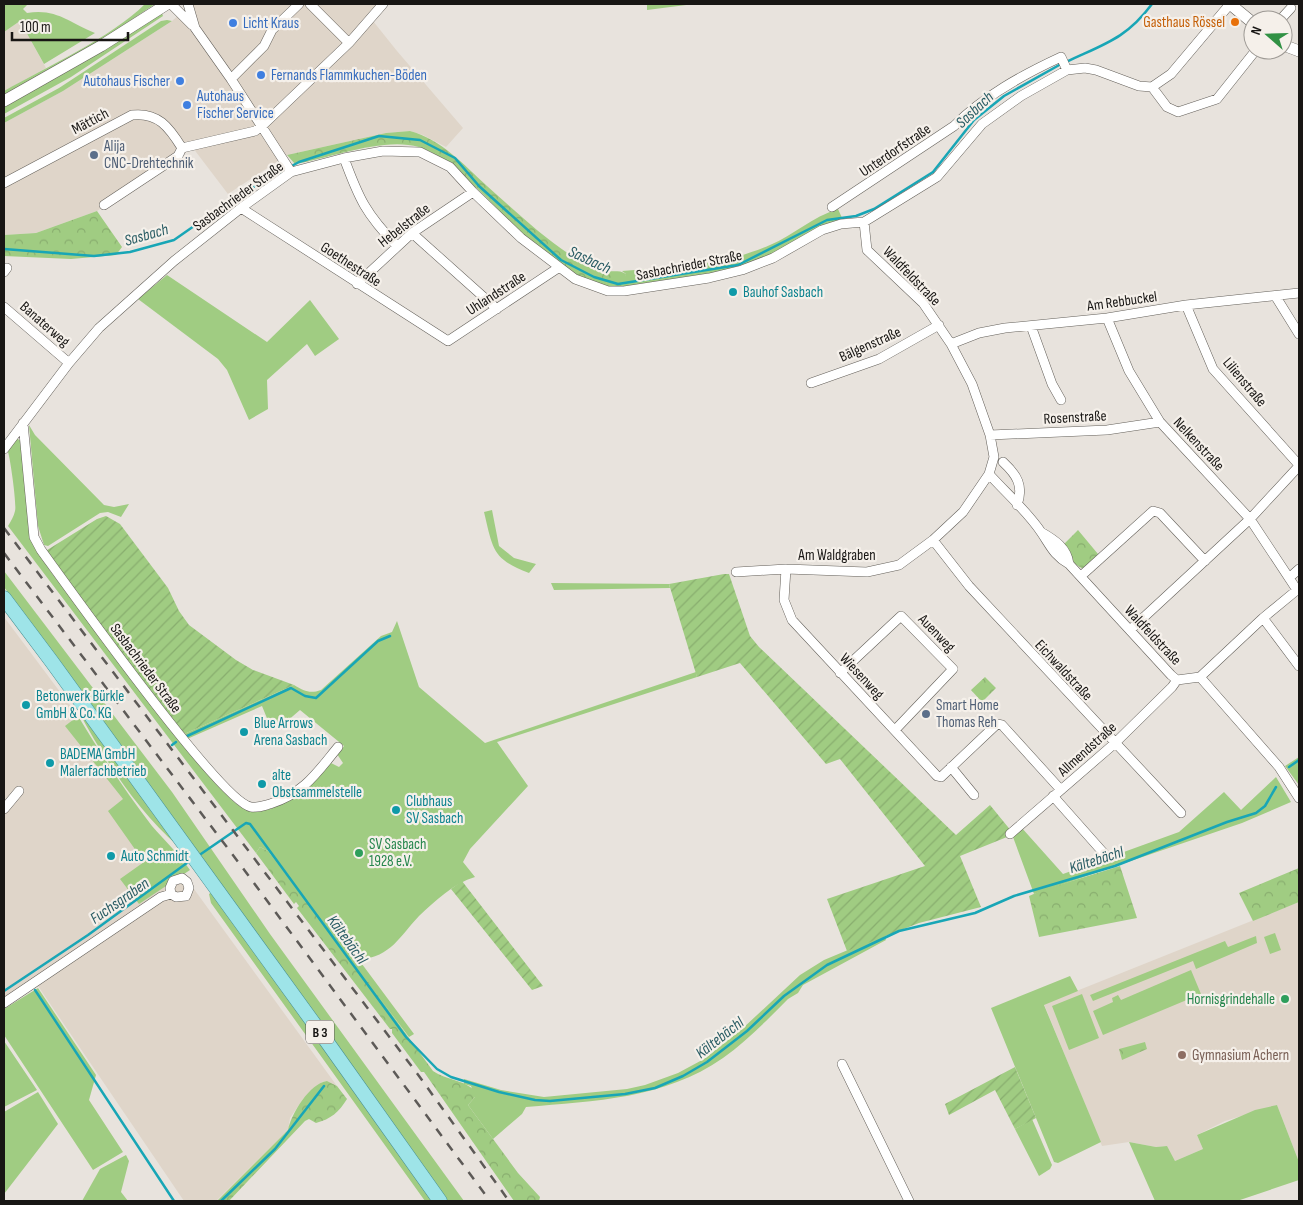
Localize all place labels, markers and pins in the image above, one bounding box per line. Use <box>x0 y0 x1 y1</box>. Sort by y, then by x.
place label: Gasthaus Rössel <box>1143 13 1225 32</box>
place label: Licht Kraus <box>243 14 299 33</box>
marker: Gasthaus Rössel <box>1229 16 1241 28</box>
marker: Licht Kraus <box>227 17 239 29</box>
place label: Fernands Flammkuchen-Böden <box>271 66 427 85</box>
marker: Fernands Flammkuchen-Böden <box>255 69 267 81</box>
place label: Autohaus Fischer <box>83 72 171 91</box>
marker: Autohaus Fischer <box>174 75 186 87</box>
place label: Autohaus Fischer Service <box>196 87 274 123</box>
marker: Autohaus Fischer Service <box>181 99 193 111</box>
place label: Alija CNC-Drehtechnik <box>103 137 194 173</box>
marker: Alija CNC-Drehtechnik <box>88 149 100 161</box>
place label: Bauhof Sasbach <box>743 283 823 302</box>
marker: Bauhof Sasbach <box>727 286 739 298</box>
place label: Betonwerk Bürkle GmbH & Co. KG <box>36 687 124 723</box>
place label: Smart Home Thomas Reh <box>936 696 999 732</box>
marker: Betonwerk Bürkle GmbH & Co. KG <box>20 699 32 711</box>
marker: Smart Home Thomas Reh <box>920 708 932 720</box>
place label: Blue Arrows Arena Sasbach <box>253 714 327 750</box>
marker: Blue Arrows Arena Sasbach <box>238 726 250 738</box>
place label: BADEMA GmbH Malerfachbetrieb <box>60 745 147 781</box>
marker: BADEMA GmbH Malerfachbetrieb <box>44 757 56 769</box>
place label: alte Obstsammelstelle <box>272 766 362 802</box>
marker: alte Obstsammelstelle <box>256 778 268 790</box>
place label: Clubhaus SV Sasbach <box>406 792 464 828</box>
marker: Clubhaus SV Sasbach <box>390 804 402 816</box>
place label: SV Sasbach 1928 e.V. <box>369 835 427 871</box>
place label: Auto Schmidt <box>120 847 189 866</box>
marker: SV Sasbach 1928 e.V. <box>353 847 365 859</box>
marker: Auto Schmidt <box>105 850 117 862</box>
place label: Hornisgrindehalle <box>1187 990 1275 1009</box>
marker: Hornisgrindehalle <box>1279 993 1291 1005</box>
place label: Gymnasium Achern <box>1192 1046 1289 1065</box>
marker: Gymnasium Achern <box>1176 1049 1188 1061</box>

